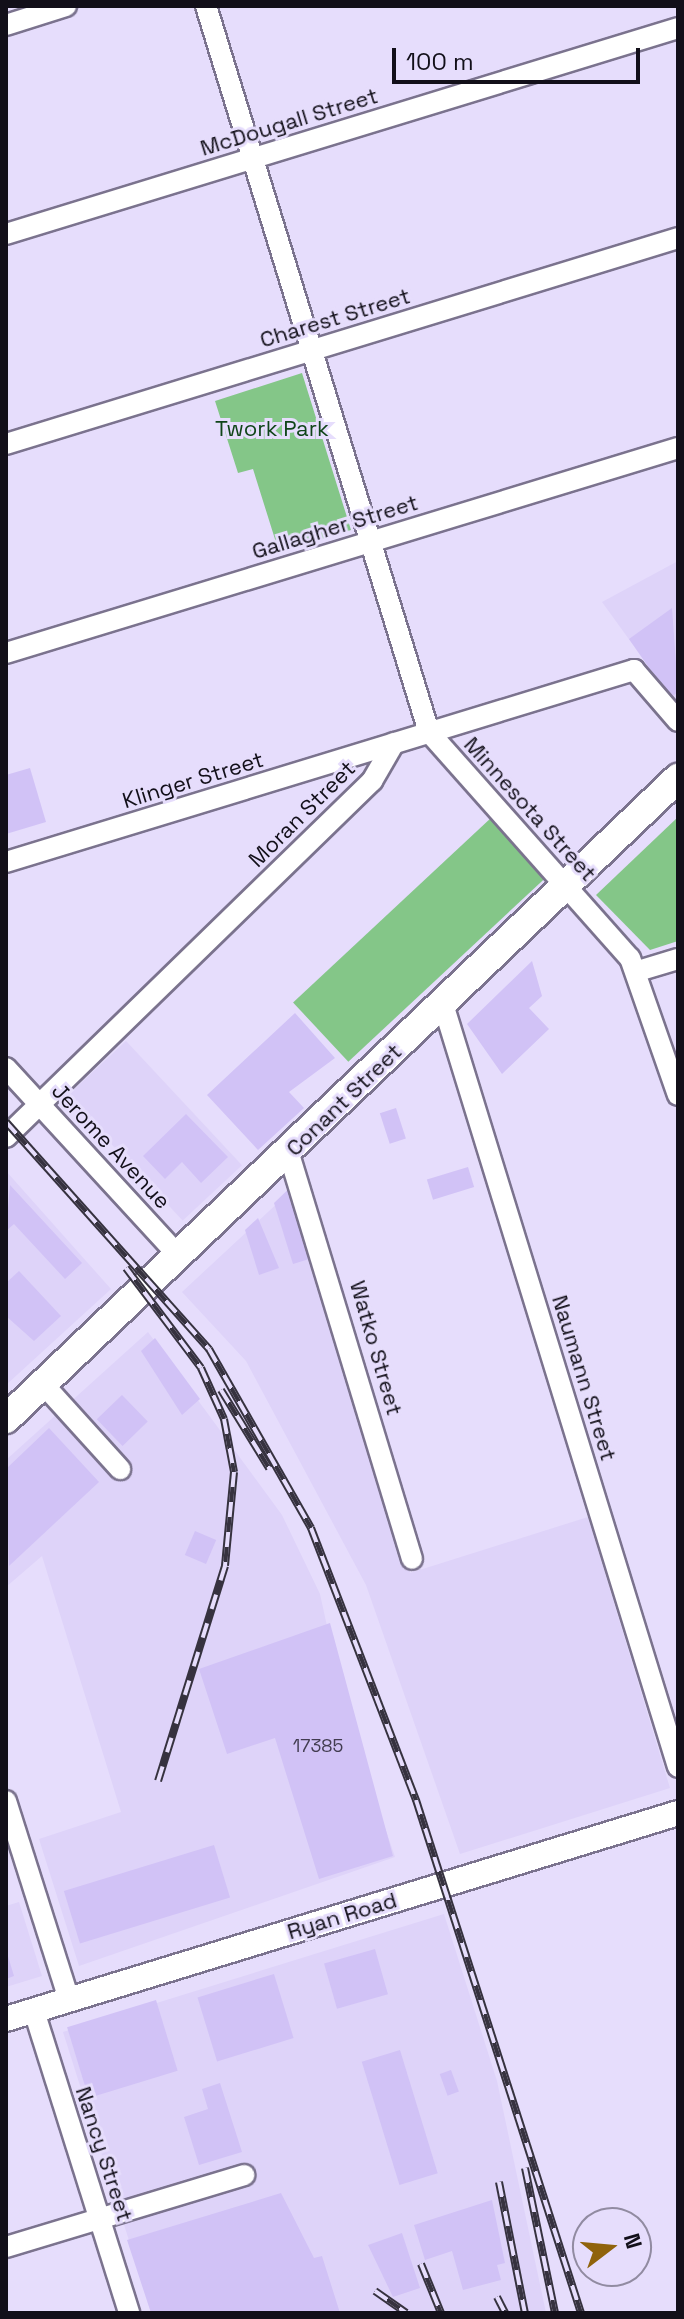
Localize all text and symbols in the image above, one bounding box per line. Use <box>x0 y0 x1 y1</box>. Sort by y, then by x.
scale bar <box>396 32 644 82</box>
text: 100 m <box>406 46 474 77</box>
street label: McDougall Street <box>197 82 381 162</box>
street label: Charest Street <box>257 283 413 353</box>
park label: Twork Park <box>215 416 329 442</box>
street label: Gallagher Street <box>249 489 421 565</box>
street label: Minnesota Street <box>458 732 602 886</box>
street label: Klinger Street <box>119 746 267 814</box>
street label: Moran Street <box>243 755 361 873</box>
street label: Conant Street <box>281 1038 407 1162</box>
street label: Jerome Avenue <box>46 1078 176 1214</box>
street label: Watko Street <box>344 1278 408 1418</box>
street label: Naumann Street <box>546 1292 622 1464</box>
house number: 17385 <box>293 1735 343 1757</box>
street label: Ryan Road <box>284 1887 400 1945</box>
street label: Nancy Street <box>70 2083 138 2225</box>
north arrow <box>572 2207 652 2287</box>
text: N <box>618 2230 649 2252</box>

